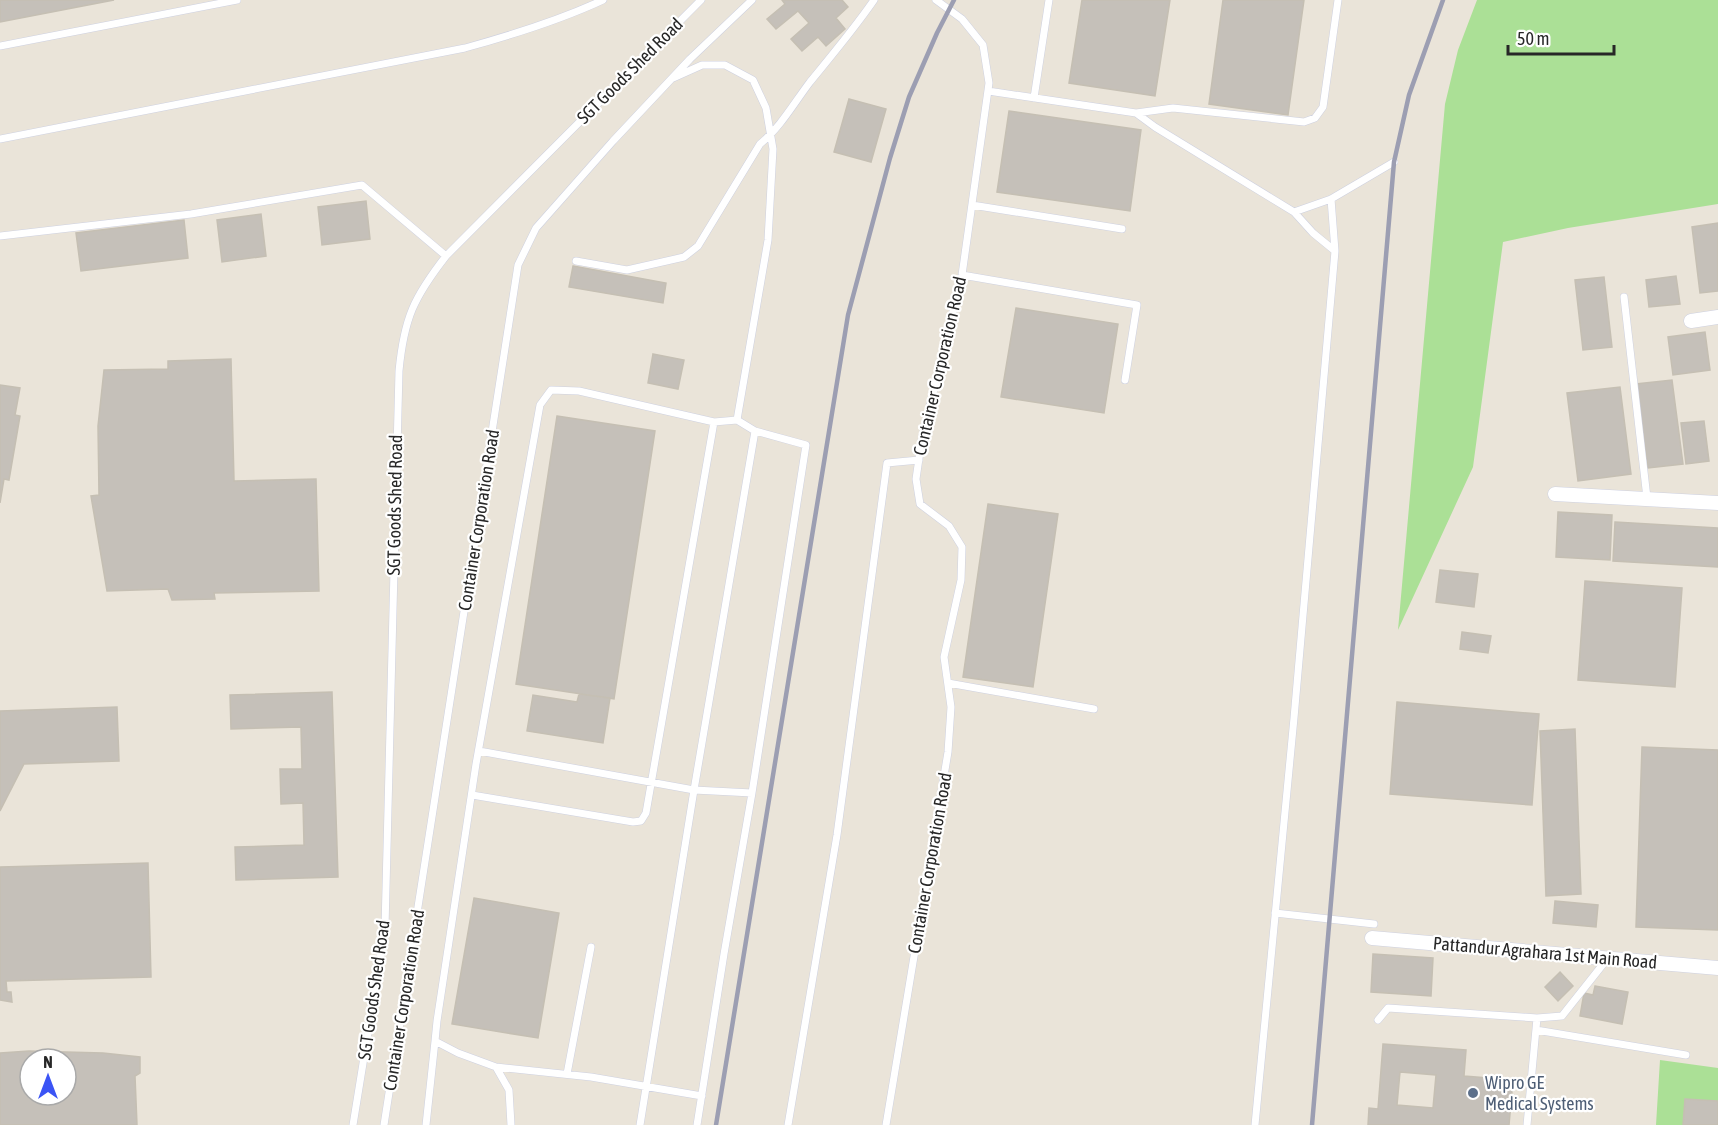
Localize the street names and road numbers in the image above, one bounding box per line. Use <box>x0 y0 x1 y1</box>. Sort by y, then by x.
street label: SGT Goods Shed Road <box>572 13 687 128</box>
street label: Container Corporation Road <box>909 274 970 457</box>
street label: Container Corporation Road <box>454 428 503 612</box>
street label: SGT Goods Shed Road <box>383 434 406 576</box>
street label: Container Corporation Road <box>903 771 956 955</box>
street label: Container Corporation Road <box>379 908 428 1092</box>
street label: SGT Goods Shed Road <box>353 919 394 1061</box>
street label: Pattandur Agrahara 1st Main Road <box>1432 932 1658 973</box>

